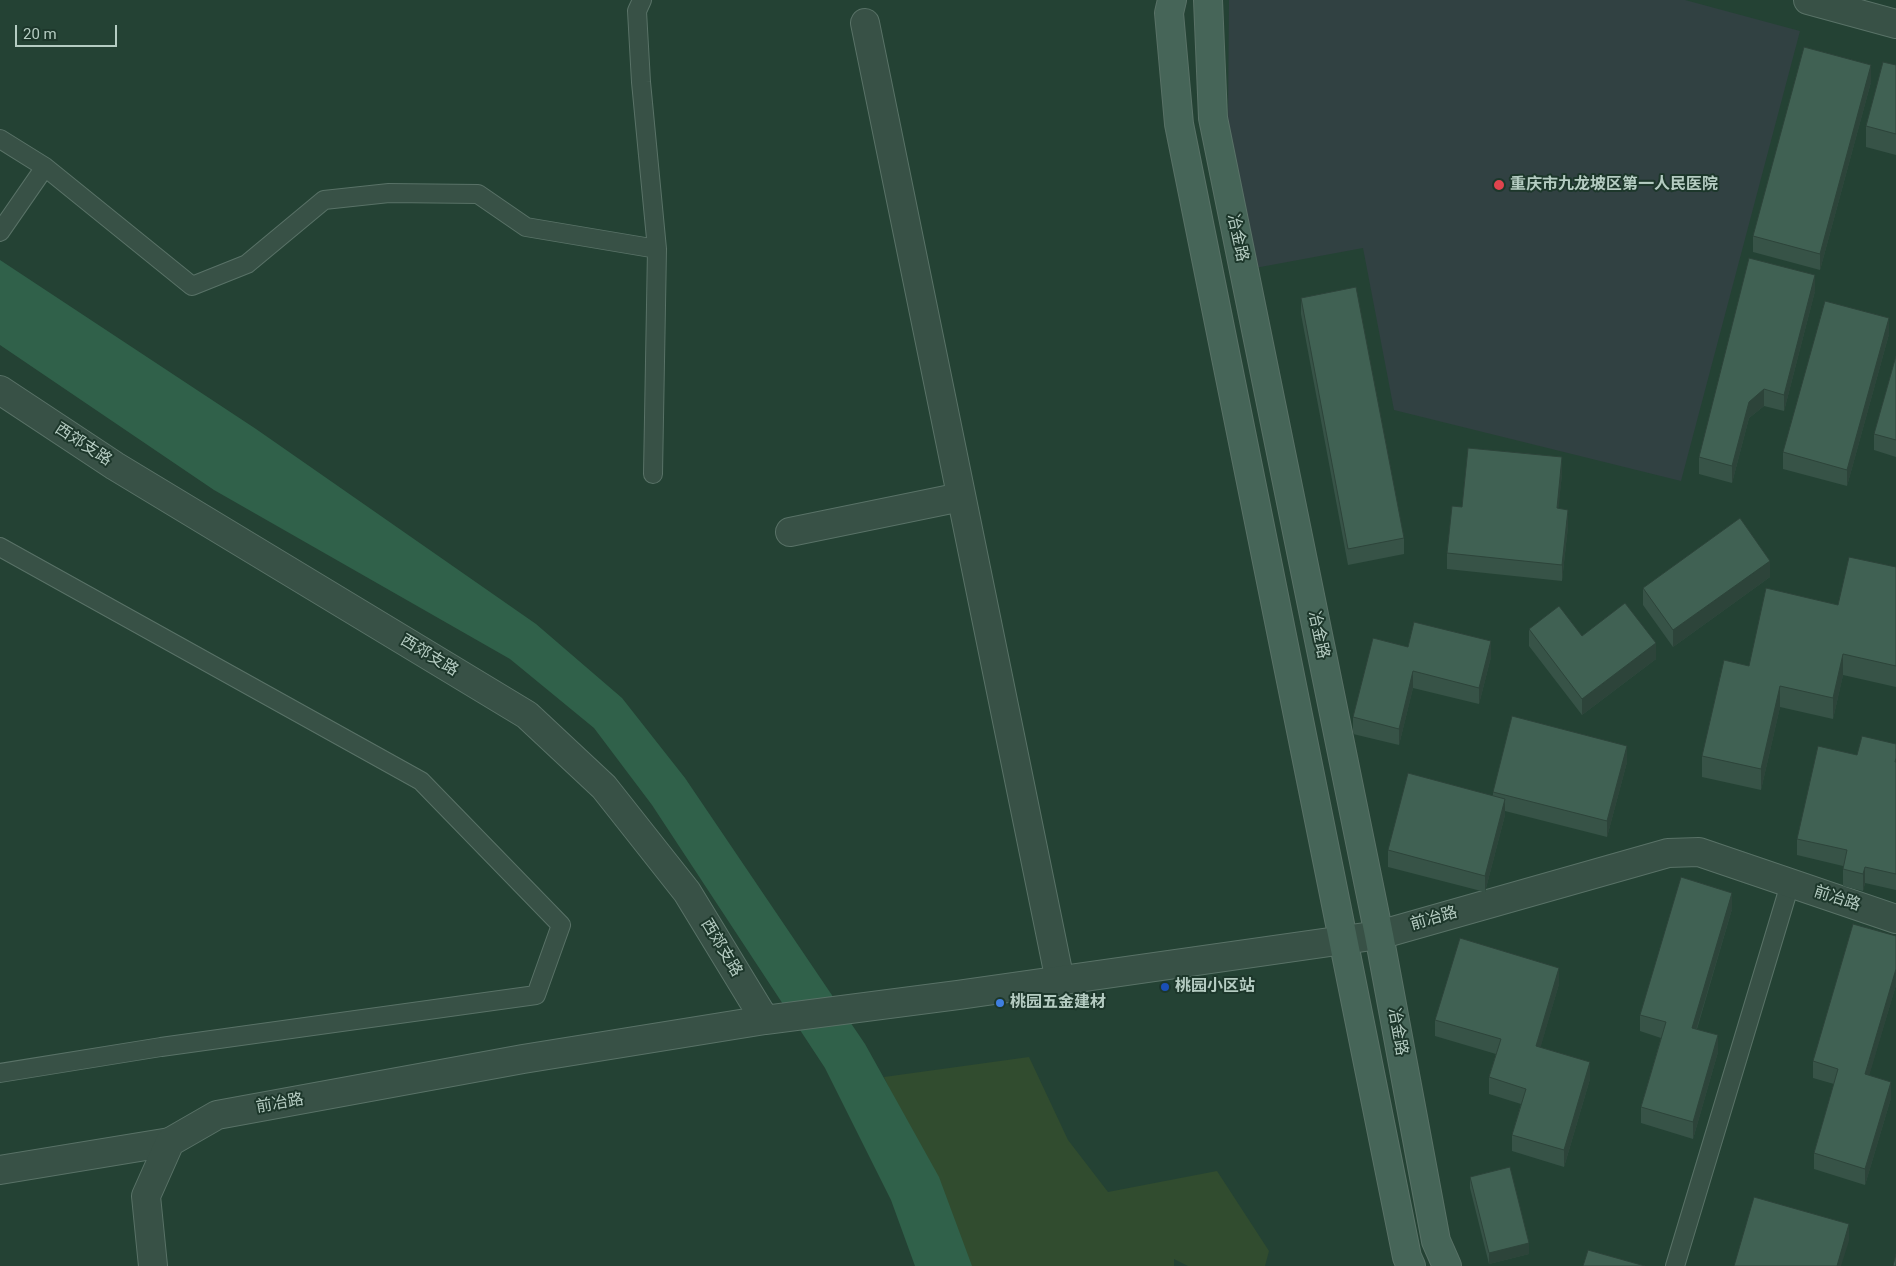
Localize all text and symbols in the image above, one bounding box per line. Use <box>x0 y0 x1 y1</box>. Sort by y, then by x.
scale bar <box>18 15 120 47</box>
text: 20 m <box>23 25 57 43</box>
place label: 重庆市九龙坡区第一人民医院 <box>1510 175 1718 195</box>
marker: 重庆市九龙坡区第一人民医院 <box>1492 178 1506 192</box>
street label: 冶金路 <box>1223 213 1251 263</box>
street label: 西郊支路 <box>51 420 115 470</box>
street label: 冶金路 <box>1304 610 1332 660</box>
street label: 西郊支路 <box>397 631 461 681</box>
street label: 前冶路 <box>1811 882 1863 916</box>
street label: 前冶路 <box>1408 903 1460 935</box>
street label: 西郊支路 <box>696 916 746 980</box>
place label: 桃园小区站 <box>1175 977 1255 997</box>
marker: 桃园小区站 <box>1159 981 1171 993</box>
place label: 桃园五金建材 <box>1010 993 1106 1013</box>
marker: 桃园五金建材 <box>994 997 1006 1009</box>
street label: 冶金路 <box>1383 1007 1411 1057</box>
street label: 前冶路 <box>255 1090 305 1118</box>

